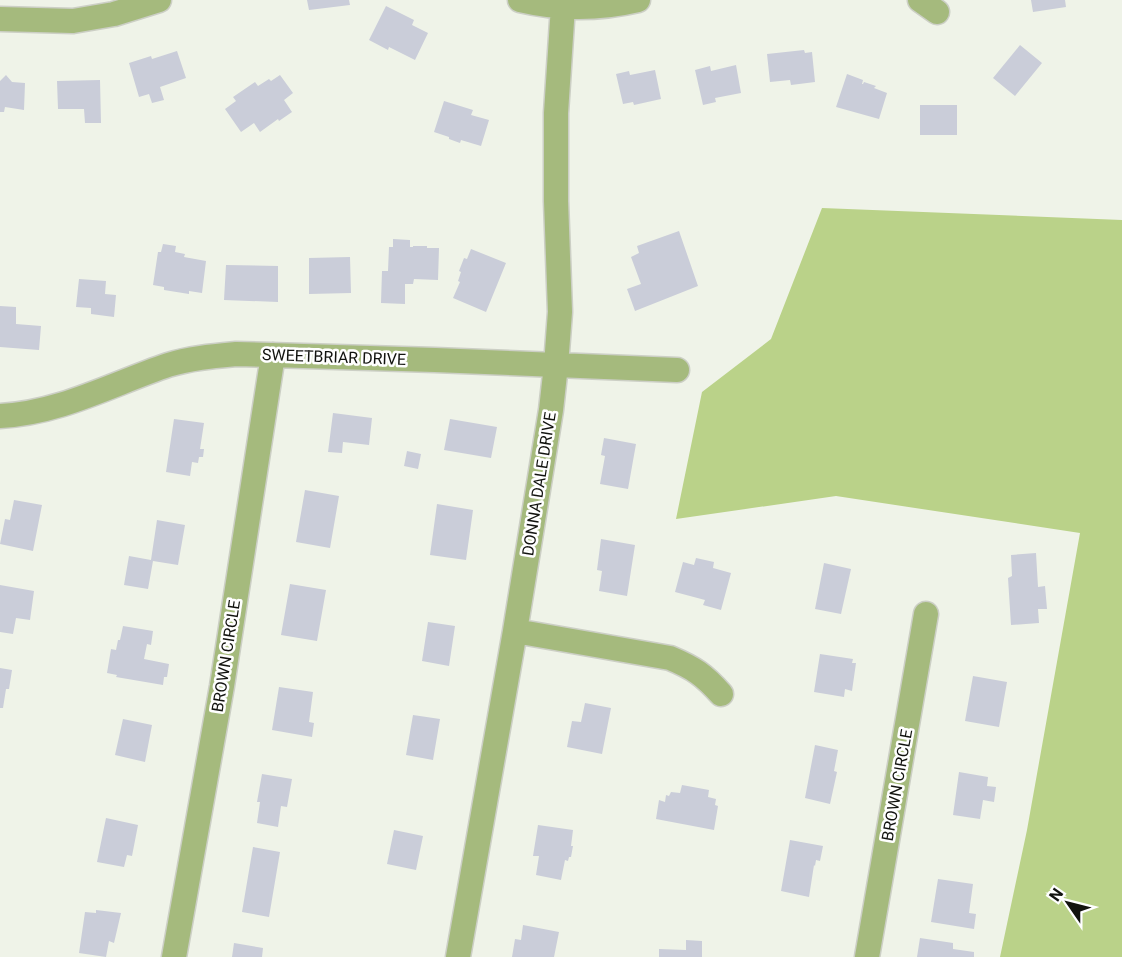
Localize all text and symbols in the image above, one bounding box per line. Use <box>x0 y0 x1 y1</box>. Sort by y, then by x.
street label: SWEETBRIAR DRIVE <box>262 345 406 369</box>
street label: DONNA DALE DRIVE <box>518 411 560 557</box>
street label: BROWN CIRCLE <box>208 599 244 713</box>
street label: BROWN CIRCLE <box>878 728 916 842</box>
north arrow <box>1038 873 1098 933</box>
text: N <box>1045 885 1067 905</box>

